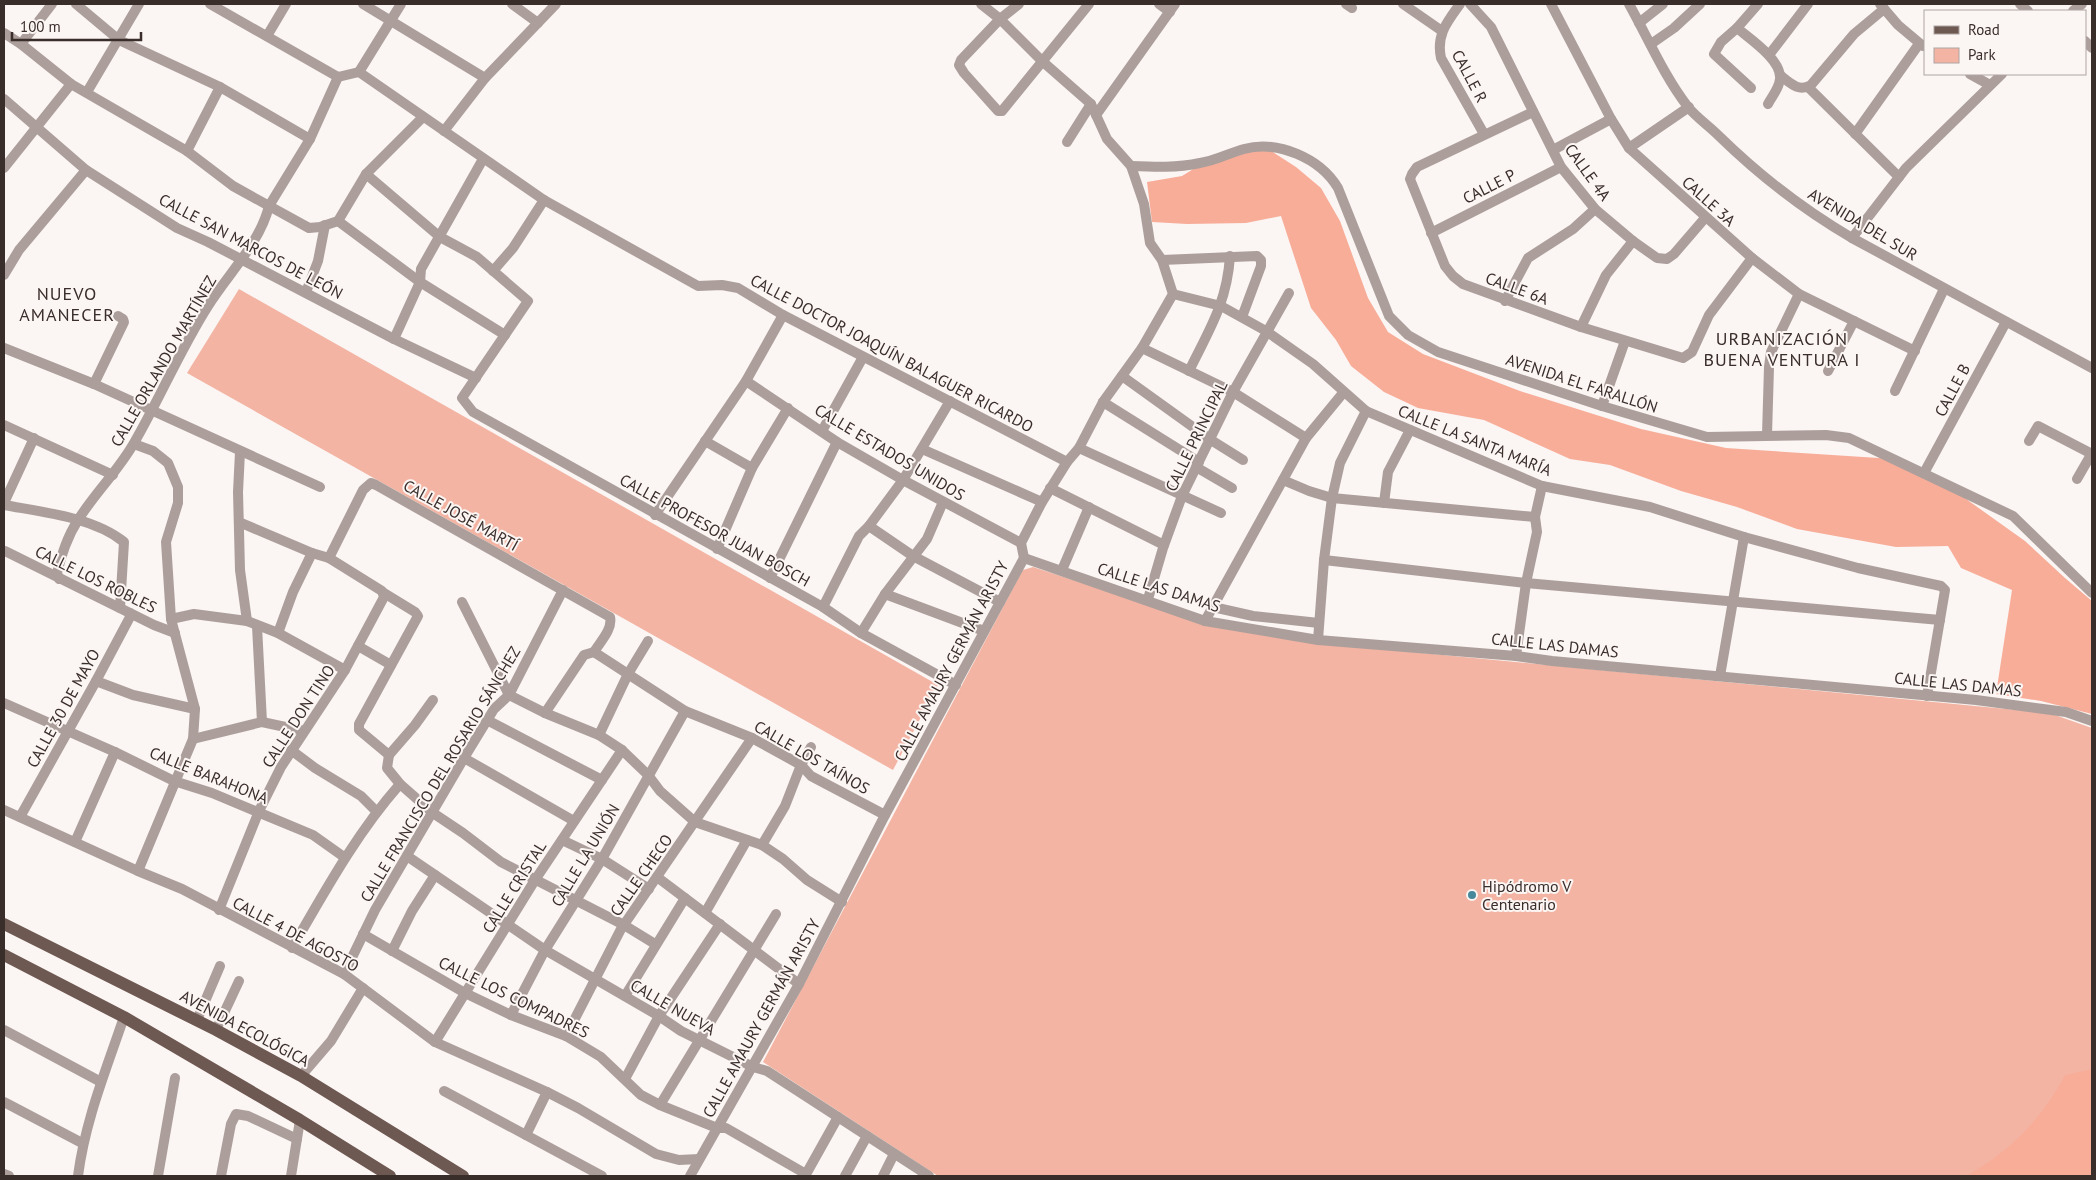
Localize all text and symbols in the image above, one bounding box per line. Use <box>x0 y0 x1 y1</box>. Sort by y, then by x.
scale bar <box>12 10 141 42</box>
legend <box>1924 10 2086 75</box>
text: 100 m <box>20 17 61 36</box>
text: Road <box>1968 20 2000 39</box>
text: Park <box>1968 45 1996 64</box>
street label: CALLE R <box>1448 46 1492 106</box>
street label: CALLE 4A <box>1561 140 1616 205</box>
street label: CALLE P <box>1459 164 1519 208</box>
street label: CALLE 3A <box>1678 172 1741 231</box>
street label: AVENIDA DEL SUR <box>1805 183 1921 265</box>
street label: CALLE SAN MARCOS DE LEÓN <box>156 189 346 303</box>
street label: CALLE 6A <box>1483 267 1552 309</box>
street label: CALLE DOCTOR JOAQUÍN BALAGUER RICARDO <box>747 270 1037 436</box>
street label: CALLE ORLANDO MARTÍNEZ <box>106 272 220 450</box>
district label: NUEVO AMANECER <box>19 282 115 326</box>
district label: URBANIZACIÓN BUENA VENTURA I <box>1704 327 1860 371</box>
street label: AVENIDA EL FARALLÓN <box>1504 349 1660 417</box>
street label: CALLE B <box>1930 360 1974 420</box>
street label: CALLE PRINCIPAL <box>1161 377 1231 495</box>
street label: CALLE ESTADOS UNIDOS <box>811 399 969 505</box>
street label: CALLE LA SANTA MARÍA <box>1395 400 1555 480</box>
street label: CALLE PROFESOR JUAN BOSCH <box>616 469 814 591</box>
street label: CALLE JOSÉ MARTÍ <box>400 475 522 555</box>
street label: CALLE LOS ROBLES <box>32 541 160 617</box>
street label: CALLE AMAURY GERMÁN ARISTY <box>890 557 1012 765</box>
street label: CALLE LAS DAMAS <box>1095 558 1223 616</box>
street label: CALLE LAS DAMAS <box>1490 628 1620 662</box>
street label: CALLE FRANCISCO DEL ROSARIO SÁNCHEZ <box>355 642 525 906</box>
street label: CALLE 30 DE MAYO <box>22 645 104 771</box>
street label: CALLE DON TINO <box>257 661 339 771</box>
street label: CALLE LAS DAMAS <box>1893 667 2023 701</box>
street label: CALLE LOS TAÍNOS <box>751 716 873 798</box>
street label: CALLE BARAHONA <box>147 742 272 808</box>
street label: CALLE LA UNIÓN <box>546 800 624 910</box>
street label: CALLE CHECO <box>605 830 677 920</box>
street label: CALLE CRISTAL <box>478 837 550 937</box>
place label: Hipódromo V Centenario <box>1482 876 1572 914</box>
marker: Hipódromo V Centenario <box>1466 889 1478 901</box>
street label: CALLE 4 DE AGOSTO <box>229 892 363 976</box>
street label: CALLE AMAURY GERMÁN ARISTY <box>698 915 824 1121</box>
street label: CALLE LOS COMPADRES <box>435 952 593 1042</box>
street label: CALLE NUEVA <box>627 975 720 1040</box>
street label: AVENIDA ECOLÓGICA <box>177 985 314 1071</box>

